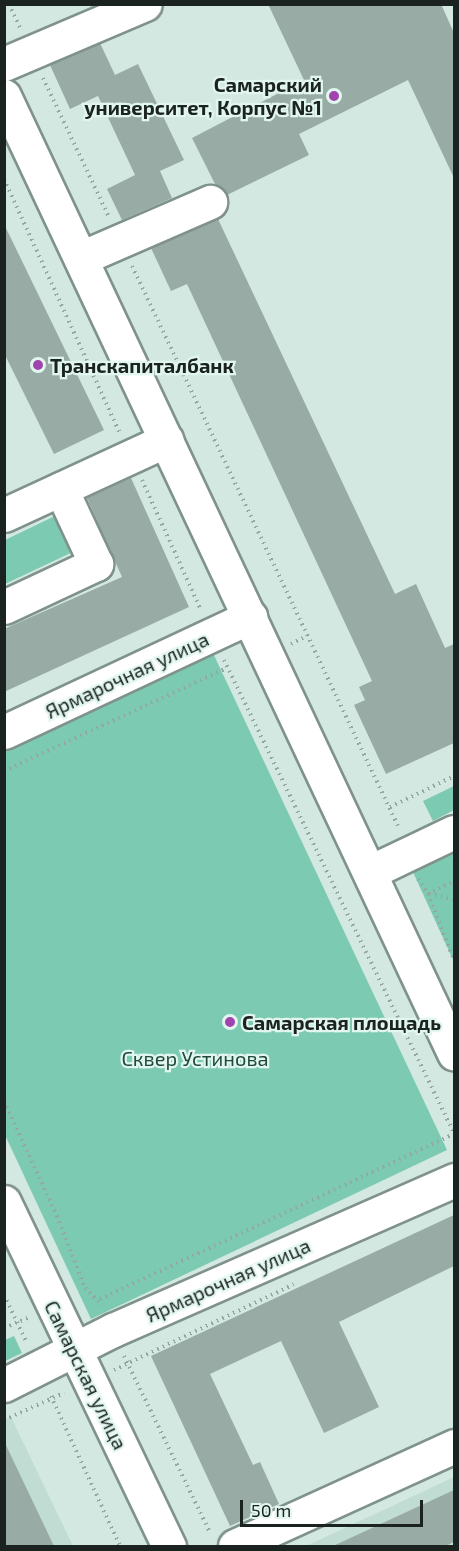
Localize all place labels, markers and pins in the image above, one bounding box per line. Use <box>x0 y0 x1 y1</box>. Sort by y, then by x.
place label: Самарский университет, Корпус №1 <box>84 72 322 119</box>
marker: Самарский университет, Корпус №1 <box>327 89 341 103</box>
place label: Транскапиталбанк <box>50 353 234 377</box>
marker: Транскапиталбанк <box>31 358 45 372</box>
place label: Самарская площадь <box>242 1010 441 1034</box>
marker: Самарская площадь <box>223 1015 237 1029</box>

